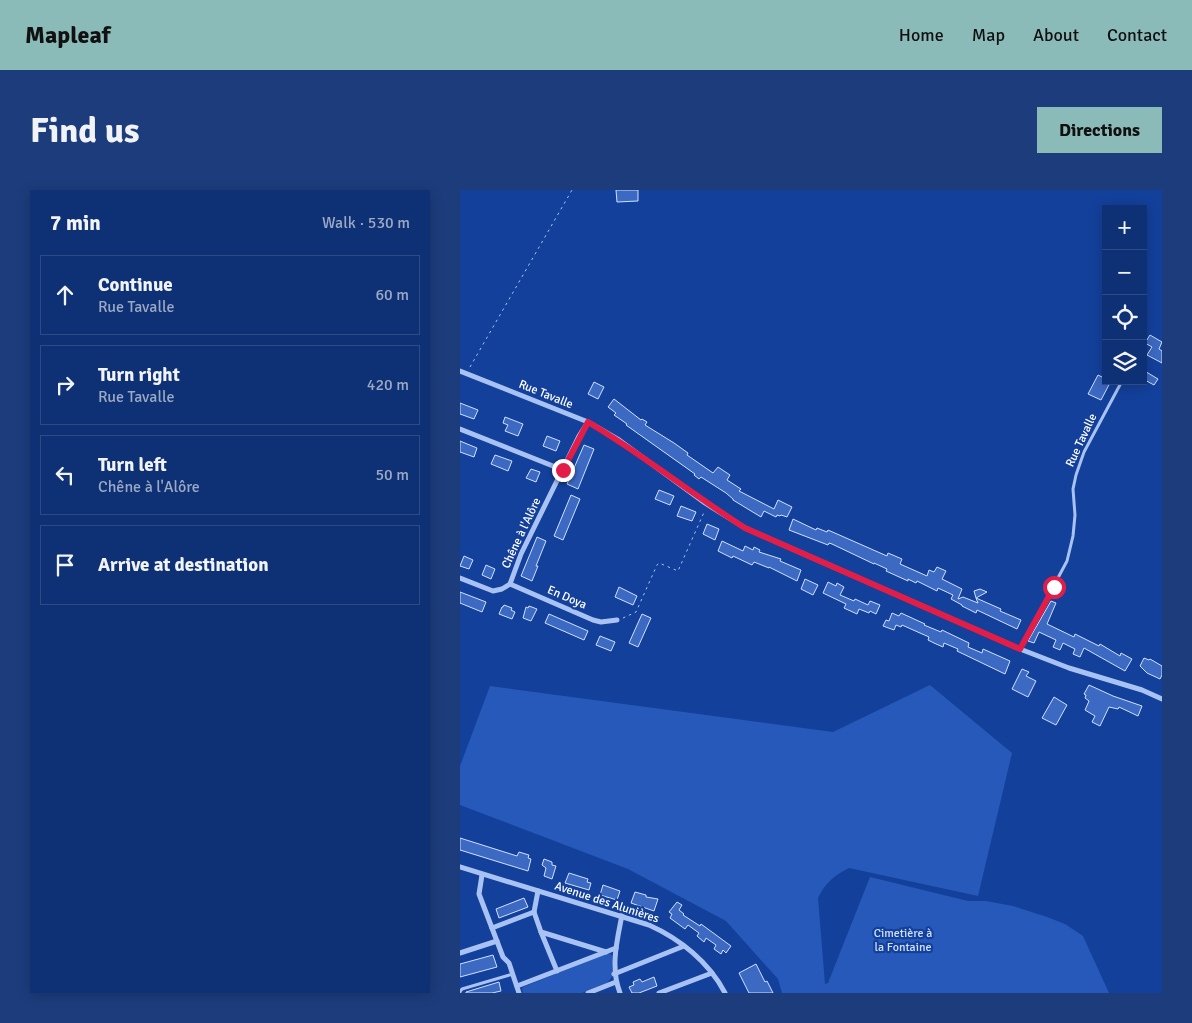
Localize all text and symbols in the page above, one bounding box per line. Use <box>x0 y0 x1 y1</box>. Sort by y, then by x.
text: Mapleaf <box>25 20 110 50</box>
text: Home <box>899 24 944 46</box>
text: Map <box>972 24 1005 46</box>
text: About <box>1033 24 1079 46</box>
text: Contact <box>1107 24 1167 46</box>
button: Directions <box>1037 107 1162 153</box>
text: Find us <box>30 109 140 152</box>
map controls <box>1102 205 1147 385</box>
button: + <box>1102 205 1147 250</box>
text: 7 min <box>50 210 101 236</box>
text: Walk · 530 m <box>322 213 410 233</box>
button: − <box>1102 250 1147 295</box>
text: Continue <box>98 273 173 297</box>
icon: ahead <box>51 281 79 309</box>
text: 60 m <box>375 285 409 305</box>
button: locate <box>1102 295 1147 340</box>
text: Rue Tavalle <box>98 297 175 317</box>
button: layers <box>1102 340 1147 385</box>
text: Turn right <box>98 363 180 387</box>
icon: right <box>51 371 79 399</box>
text: 420 m <box>367 375 409 395</box>
street label: Rue Tavalle <box>516 377 575 412</box>
text: Rue Tavalle <box>98 387 175 407</box>
street label: Rue Tavalle <box>1063 411 1100 469</box>
text: Turn left <box>98 453 167 477</box>
route end <box>552 459 575 482</box>
icon: left <box>51 461 79 489</box>
text: 50 m <box>375 465 409 485</box>
text: Chêne à l'Alôre <box>98 477 200 497</box>
street label: Chêne à l'Alôre <box>499 495 544 571</box>
icon: arrive <box>51 551 79 579</box>
text: Arrive at destination <box>98 553 269 577</box>
route start <box>1043 576 1066 599</box>
street label: En Doya <box>545 582 589 612</box>
street label: Avenue des Alunières <box>553 879 661 926</box>
park label: Cimetière à la Fontaine <box>874 926 932 955</box>

